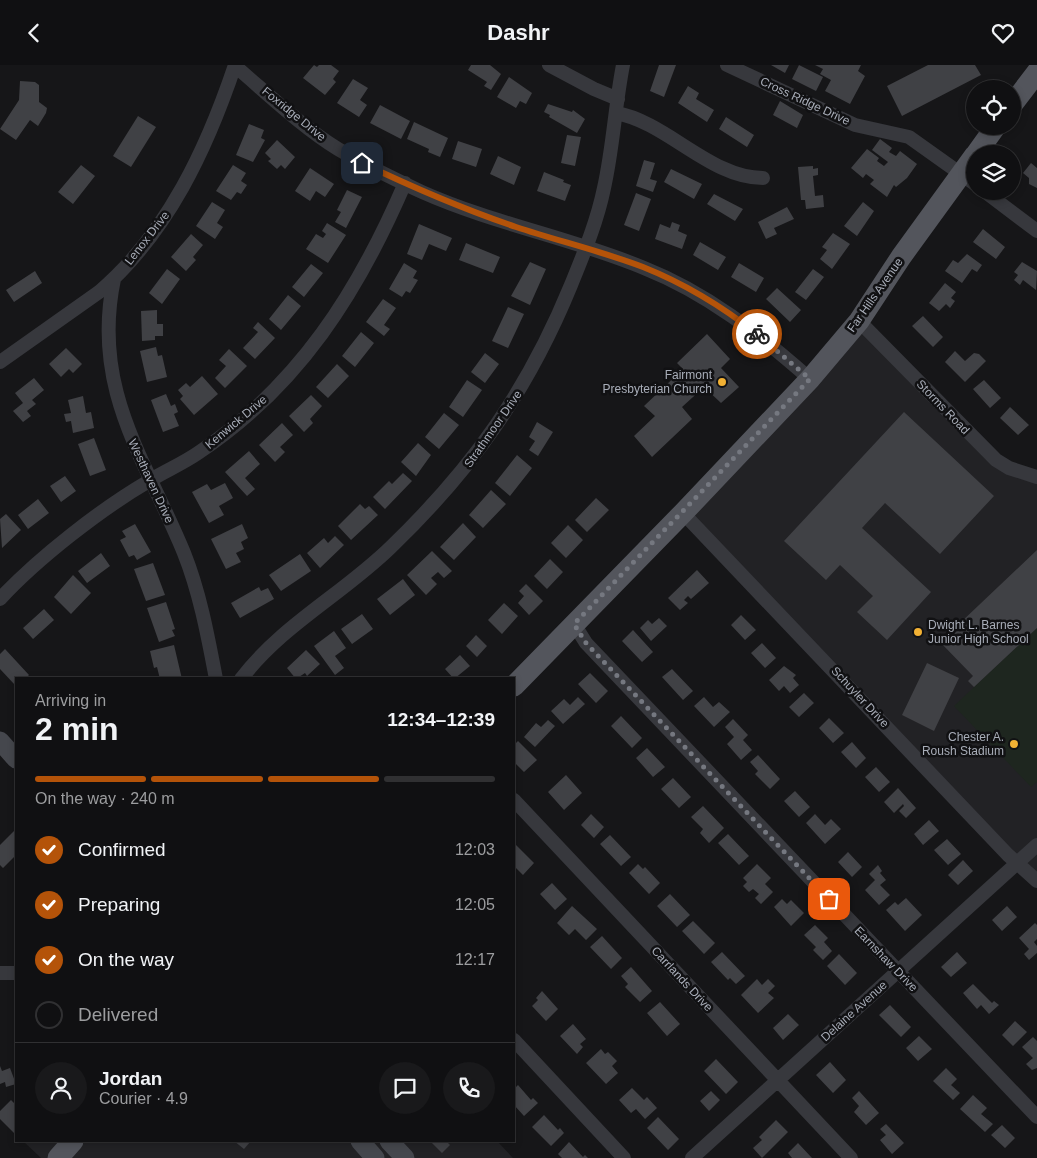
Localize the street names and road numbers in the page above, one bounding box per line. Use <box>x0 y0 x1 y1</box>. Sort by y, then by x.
street label: Cross Ridge Drive <box>758 74 852 128</box>
street label: Foxridge Drive <box>259 84 329 144</box>
street label: Lenox Drive <box>122 208 172 268</box>
street label: Far Hills Avenue <box>844 255 906 335</box>
street label: Storms Road <box>914 377 972 437</box>
street label: Strathmoor Drive <box>461 388 525 470</box>
street label: Kenwick Drive <box>202 392 270 452</box>
street label: Westhaven Drive <box>125 437 177 526</box>
street label: Schuyler Drive <box>828 664 892 731</box>
street label: Earnshaw Drive <box>852 924 921 995</box>
street label: Carrlands Drive <box>648 944 716 1014</box>
street label: Delaine Avenue <box>818 978 890 1044</box>

